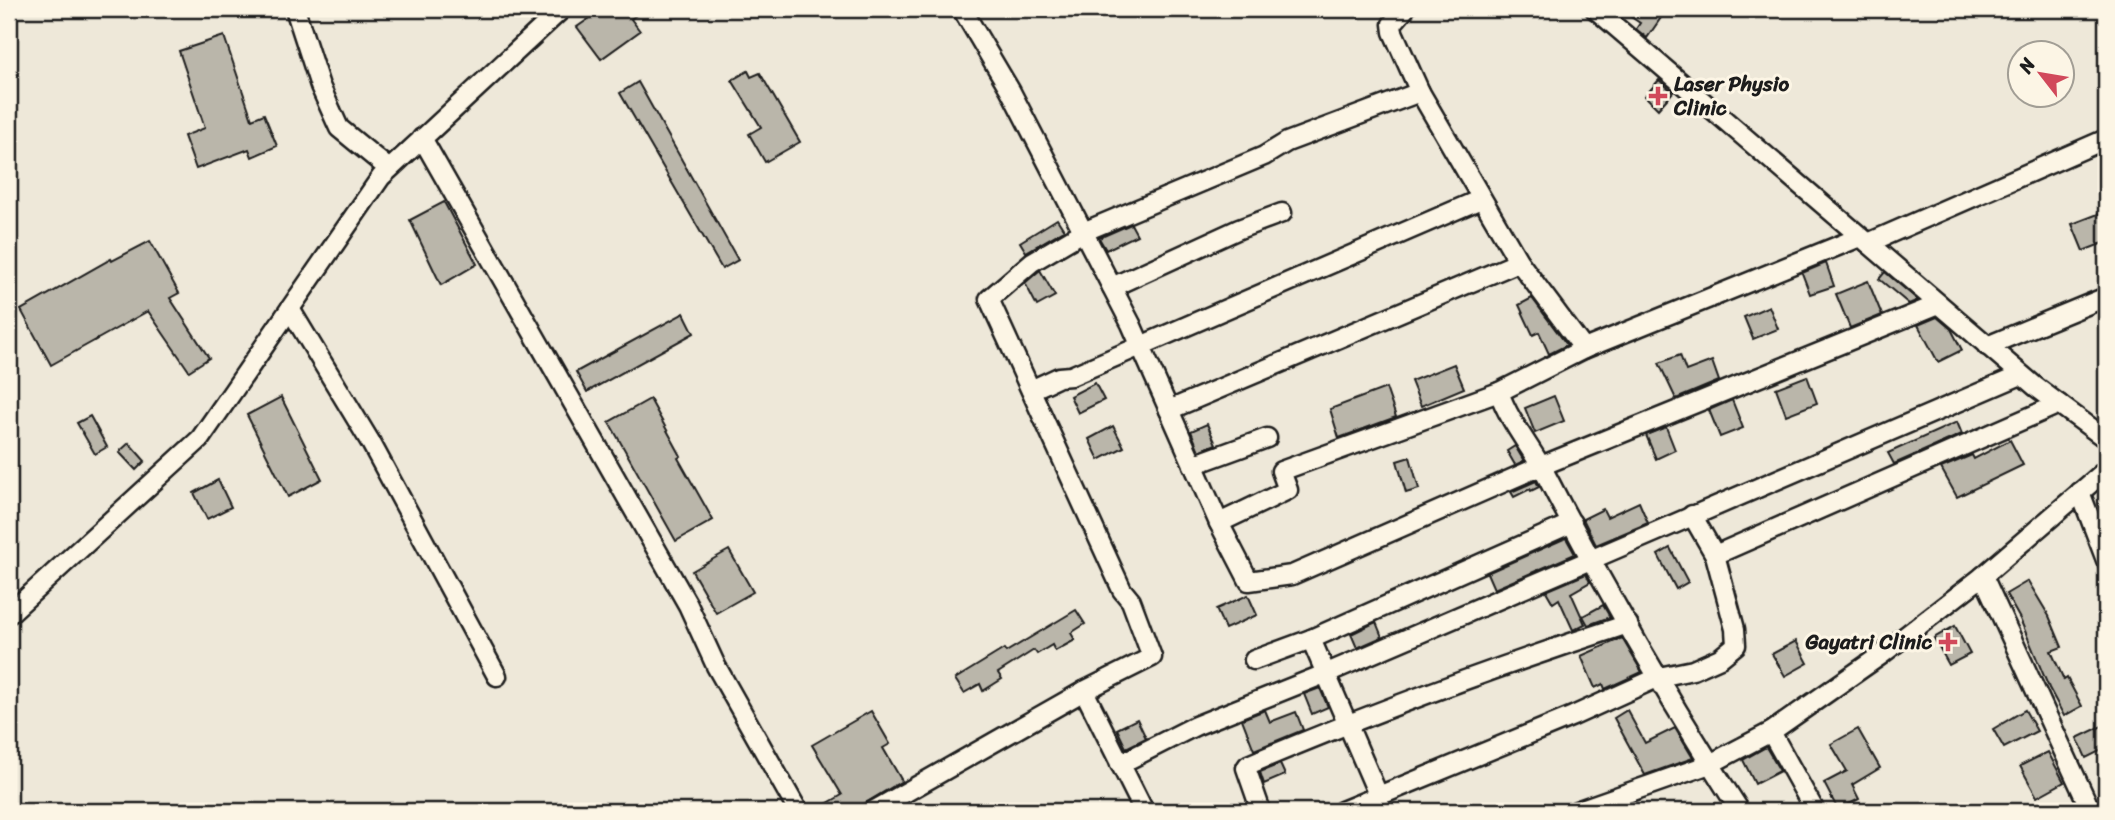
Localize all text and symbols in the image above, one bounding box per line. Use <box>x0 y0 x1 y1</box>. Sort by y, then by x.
north arrow <box>2007 38 2076 108</box>
text: N <box>2009 51 2045 81</box>
place label: Laser Physio Clinic <box>1673 65 1789 127</box>
marker: Laser Physio Clinic <box>1648 86 1668 106</box>
place label: Gayatri Clinic <box>1804 623 1933 661</box>
marker: Gayatri Clinic <box>1938 632 1958 652</box>

